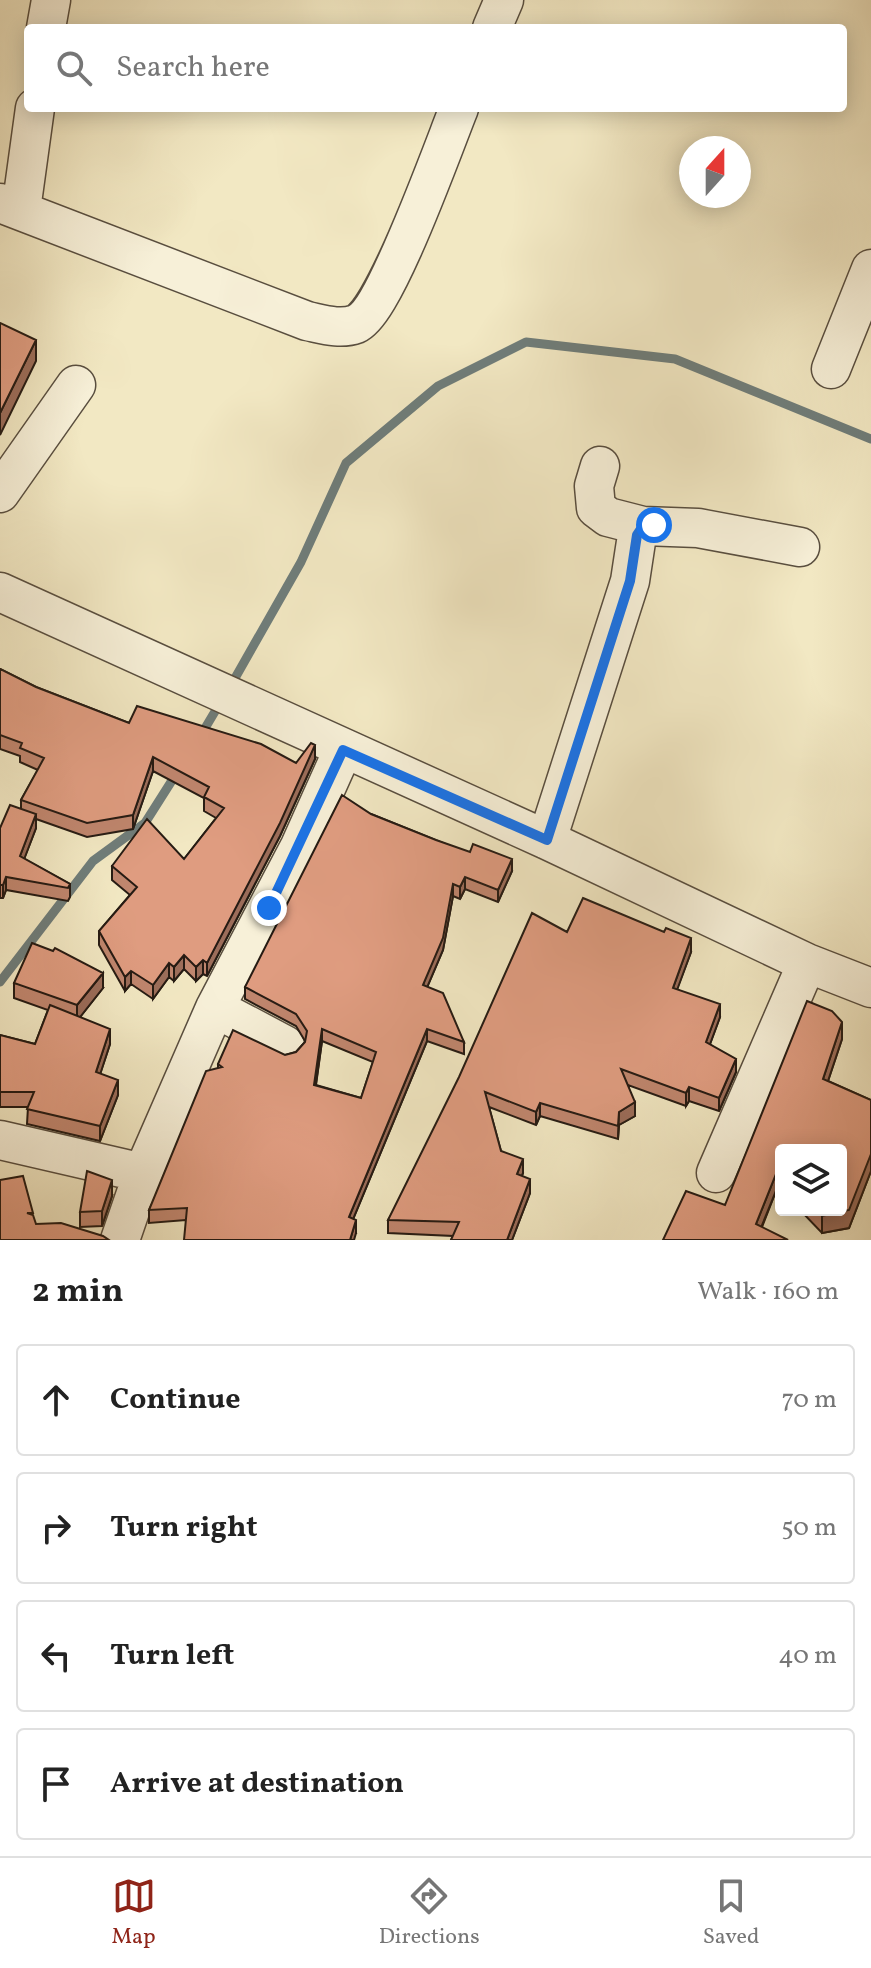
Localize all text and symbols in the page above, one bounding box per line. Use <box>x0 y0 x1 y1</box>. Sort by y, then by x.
search box <box>24 24 847 112</box>
icon: search <box>52 46 96 90</box>
text: Search here <box>116 47 270 89</box>
north arrow <box>679 136 751 208</box>
route start <box>636 507 672 543</box>
route end <box>251 890 287 926</box>
map controls <box>775 1144 847 1216</box>
button: layers <box>775 1144 847 1216</box>
text: 2 min <box>32 1269 124 1316</box>
text: Walk · 160 m <box>697 1274 839 1310</box>
icon: ahead <box>34 1378 78 1422</box>
text: Continue <box>110 1379 241 1421</box>
text: 70 m <box>782 1382 837 1418</box>
icon: right <box>34 1506 78 1550</box>
text: Turn right <box>110 1507 258 1549</box>
text: 50 m <box>781 1510 837 1546</box>
icon: left <box>34 1634 78 1678</box>
text: Turn left <box>110 1635 234 1677</box>
text: 40 m <box>778 1638 837 1674</box>
icon: arrive <box>34 1762 78 1806</box>
text: Arrive at destination <box>110 1763 404 1805</box>
tab: Map <box>112 1874 156 1953</box>
tab: Directions <box>379 1874 480 1953</box>
tab: Saved <box>703 1874 759 1953</box>

